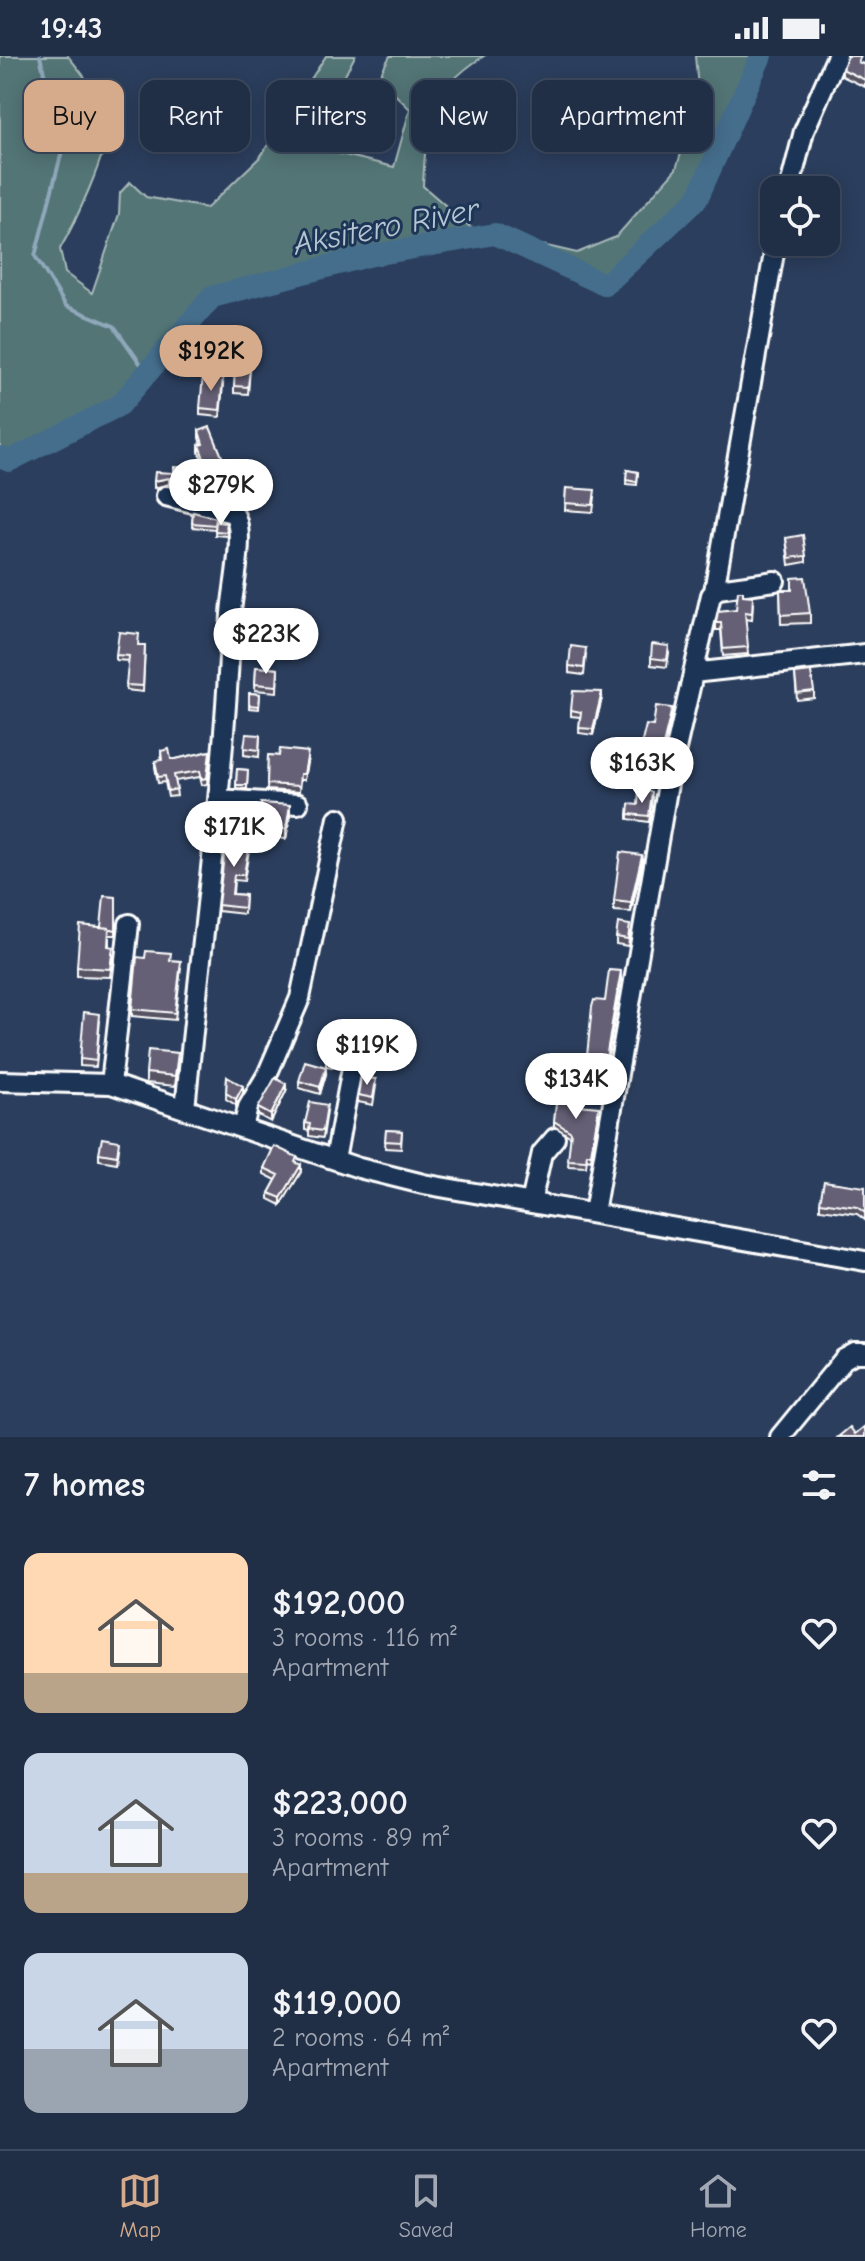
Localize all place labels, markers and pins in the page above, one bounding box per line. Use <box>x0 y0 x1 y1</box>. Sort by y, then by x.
pin: $192K <box>155 325 267 393</box>
pin: $279K <box>165 459 277 527</box>
pin: $223K <box>210 608 322 676</box>
pin: $163K <box>586 737 698 805</box>
pin: $171K <box>178 801 290 869</box>
pin: $119K <box>311 1019 423 1087</box>
pin: $134K <box>520 1053 632 1121</box>

